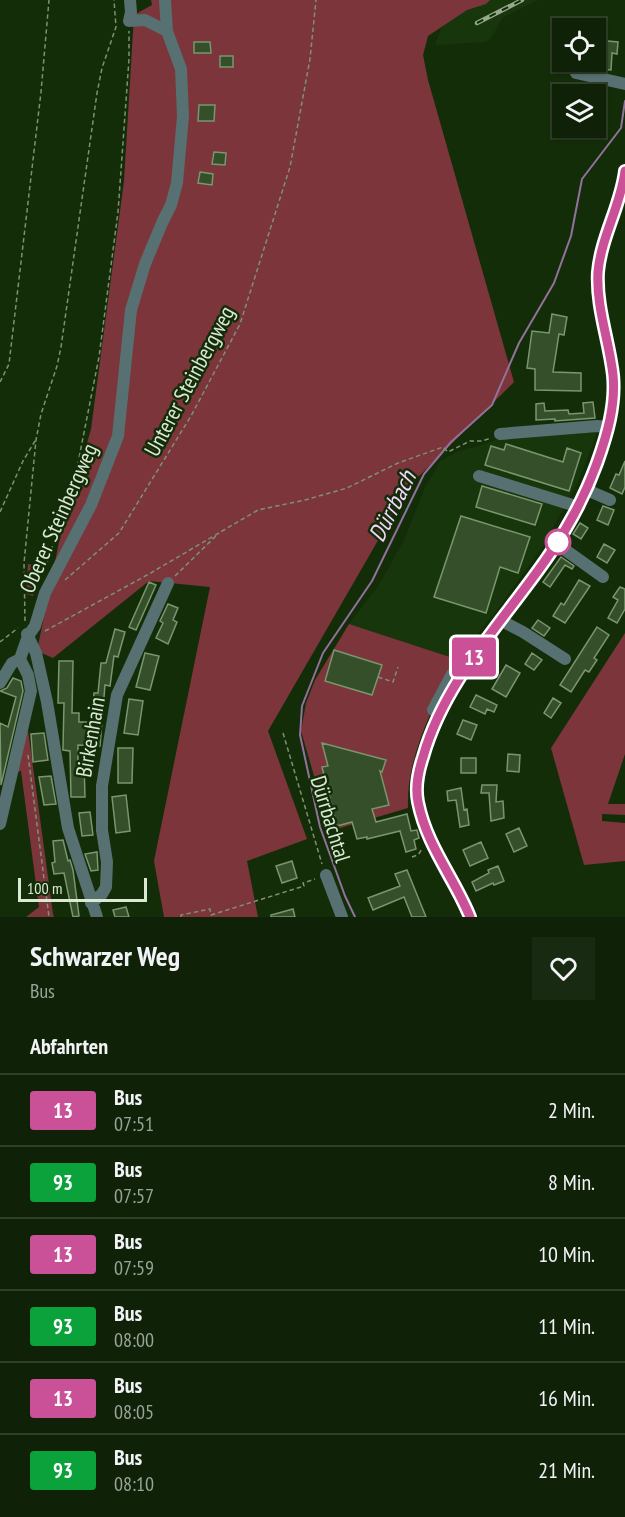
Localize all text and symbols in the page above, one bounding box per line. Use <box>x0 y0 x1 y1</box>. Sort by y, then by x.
map controls <box>552 18 606 138</box>
button: locate <box>552 18 606 72</box>
button: layers <box>552 84 606 138</box>
street label: Unterer Steinbergweg <box>138 301 240 461</box>
street label: Oberer Steinbergweg <box>13 439 103 597</box>
water label: Dürrbach <box>361 464 424 547</box>
unlabelled marker <box>545 529 571 555</box>
line badge: 13 <box>447 638 501 676</box>
text: 13 <box>464 644 484 671</box>
street label: Birkenhain <box>69 695 111 779</box>
street label: Dürrbachtal <box>305 772 358 866</box>
scale bar <box>18 875 147 902</box>
text: 100 m <box>27 878 62 898</box>
text: Schwarzer Weg <box>30 937 180 974</box>
button: heart <box>532 937 595 1000</box>
text: Bus <box>30 978 55 1004</box>
text: Abfahrten <box>30 1032 108 1060</box>
text: Bus <box>114 1083 142 1111</box>
text: 2 Min. <box>548 1096 595 1124</box>
text: 13 <box>53 1097 73 1124</box>
text: 07:51 <box>114 1111 154 1137</box>
text: Bus <box>114 1155 142 1183</box>
text: 8 Min. <box>548 1168 595 1196</box>
text: 93 <box>53 1169 73 1196</box>
text: 07:57 <box>114 1183 154 1209</box>
text: Bus <box>114 1227 142 1255</box>
text: 10 Min. <box>538 1240 595 1268</box>
text: 13 <box>53 1241 73 1268</box>
text: 07:59 <box>114 1255 154 1281</box>
text: Bus <box>114 1299 142 1327</box>
text: 11 Min. <box>538 1312 595 1340</box>
text: 93 <box>53 1313 73 1340</box>
text: 08:00 <box>114 1327 154 1353</box>
text: Bus <box>114 1371 142 1399</box>
text: 16 Min. <box>538 1384 595 1412</box>
text: 13 <box>53 1385 73 1412</box>
text: 08:05 <box>114 1399 154 1425</box>
text: Bus <box>114 1443 142 1471</box>
text: 21 Min. <box>538 1456 595 1484</box>
text: 93 <box>53 1457 73 1484</box>
text: 08:10 <box>114 1471 154 1497</box>

